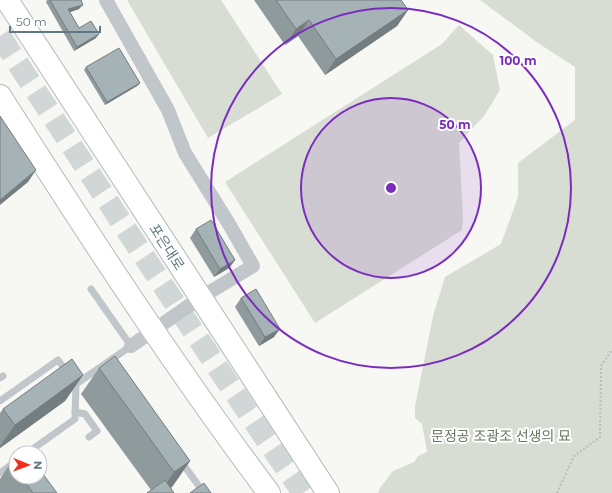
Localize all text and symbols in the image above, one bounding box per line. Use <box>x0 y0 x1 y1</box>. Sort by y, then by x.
scale bar <box>10 8 100 34</box>
text: 50 m <box>16 14 47 29</box>
text: 100 m <box>500 53 536 68</box>
text: 50 m <box>439 117 471 132</box>
centre of rings <box>384 181 398 195</box>
street label: 포은대로 <box>145 220 189 274</box>
park label: 문정공 조광조 선생의 묘 <box>431 427 571 445</box>
north arrow <box>8 445 48 485</box>
text: N <box>31 461 45 470</box>

